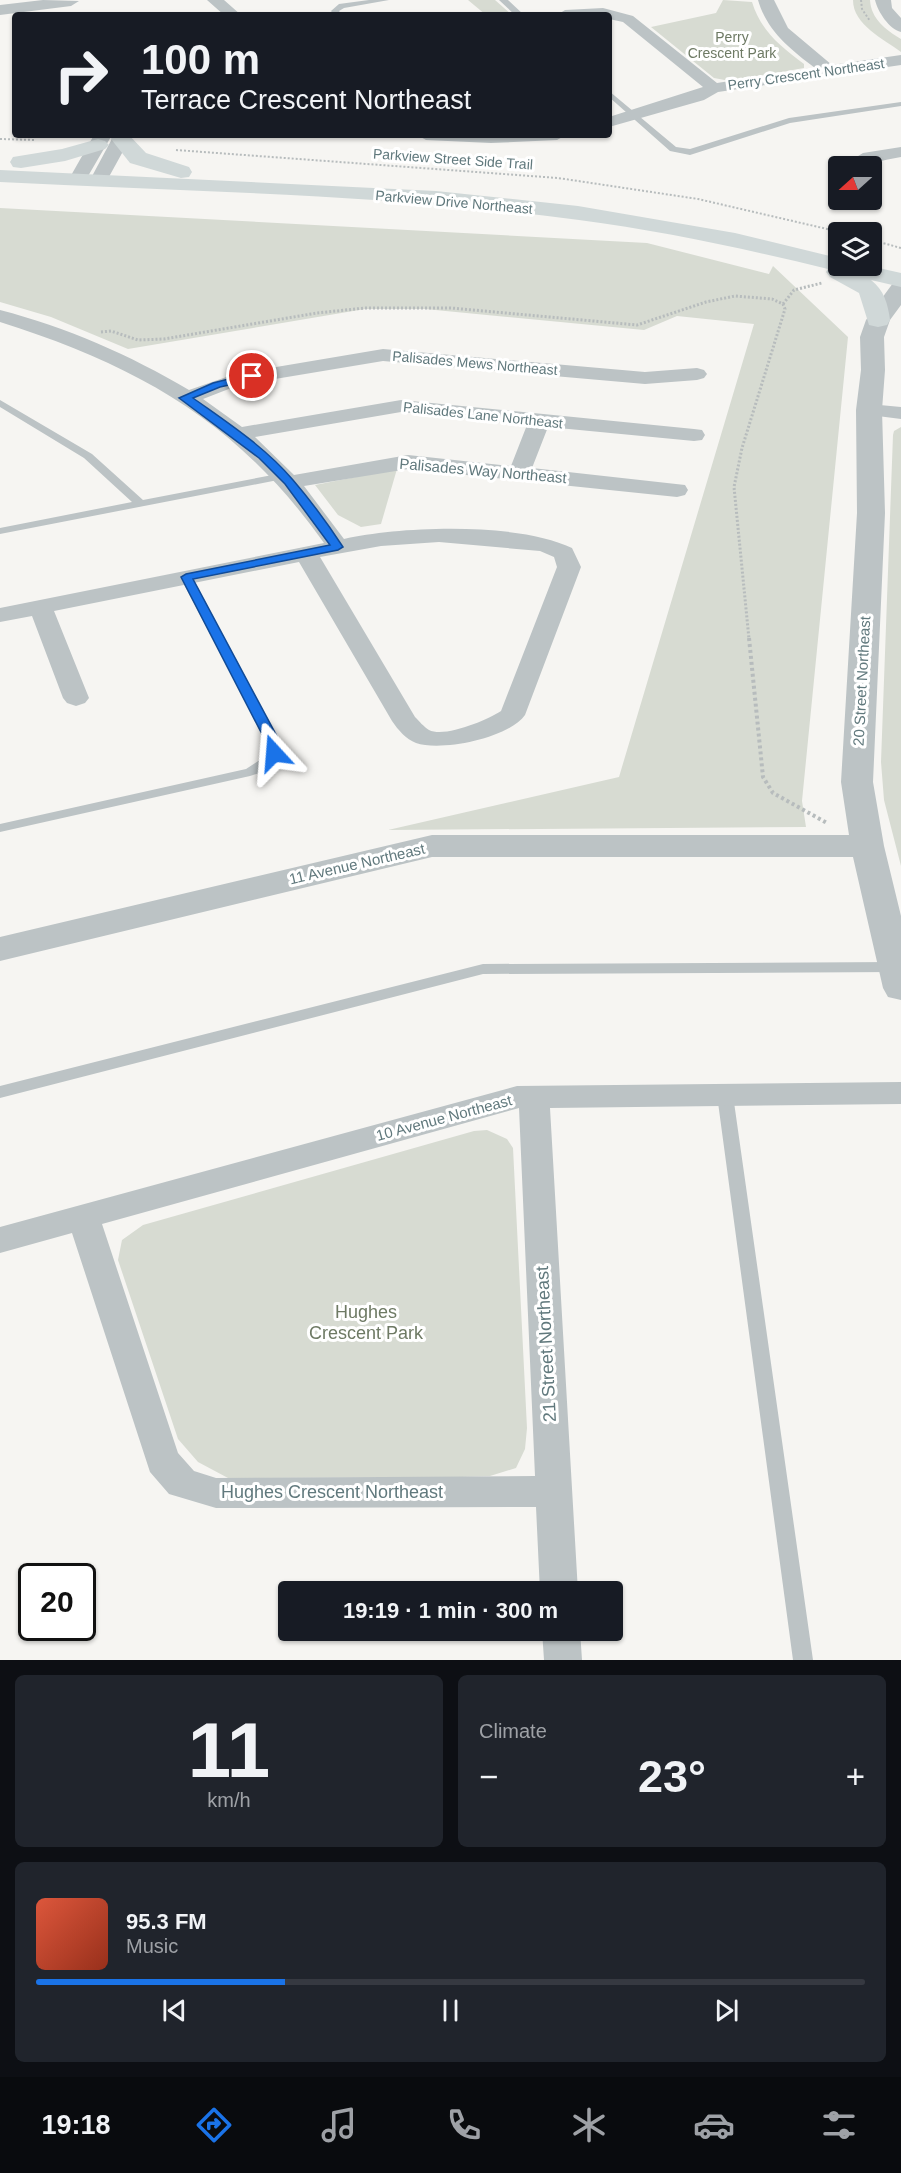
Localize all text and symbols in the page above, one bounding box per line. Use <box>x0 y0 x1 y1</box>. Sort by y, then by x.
park label: Perry Crescent Park <box>688 29 777 61</box>
icon: right <box>42 36 120 114</box>
text: 100 m <box>141 36 260 83</box>
street label: Perry Crescent Northeast <box>727 55 885 93</box>
text: Terrace Crescent Northeast <box>141 85 471 115</box>
street label: Parkview Street Side Trail <box>372 145 534 173</box>
north arrow <box>828 156 882 210</box>
map controls <box>828 156 882 276</box>
street label: Parkview Drive Northeast <box>375 187 533 217</box>
button: layers <box>828 222 882 276</box>
street label: Palisades Mews Northeast <box>392 348 558 378</box>
pin <box>226 350 277 401</box>
icon: arrive <box>235 359 268 392</box>
street label: Palisades Lane Northeast <box>402 399 564 431</box>
street label: Palisades Way Northeast <box>399 455 568 486</box>
street label: 20 Street Northeast <box>850 615 873 746</box>
position arrow <box>242 721 306 785</box>
street label: 11 Avenue Northeast <box>287 839 427 887</box>
street label: 10 Avenue Northeast <box>374 1091 514 1144</box>
street label: 21 Street Northeast <box>532 1266 560 1422</box>
park label: Hughes Crescent Park <box>309 1302 424 1343</box>
street label: Hughes Crescent Northeast <box>221 1482 443 1502</box>
speed limit sign: 20 <box>18 1563 96 1641</box>
text: 19:19 · 1 min · 300 m <box>343 1598 558 1623</box>
text: 11 <box>188 1706 270 1794</box>
text: Climate <box>479 1720 547 1742</box>
text: 23° <box>638 1751 706 1802</box>
text: − <box>479 1758 498 1795</box>
text: + <box>846 1758 865 1795</box>
text: km/h <box>207 1789 251 1811</box>
text: 95.3 FM <box>126 1909 207 1934</box>
text: Music <box>126 1935 178 1957</box>
icon: previous <box>158 1994 191 2027</box>
icon: pause <box>434 1994 467 2027</box>
icon: next <box>710 1994 743 2027</box>
icon: directions <box>193 2104 235 2146</box>
icon: music <box>318 2104 360 2146</box>
icon: phone <box>443 2104 485 2146</box>
icon: climate <box>568 2104 610 2146</box>
icon: car <box>693 2104 735 2146</box>
icon: filters <box>818 2104 860 2146</box>
text: 19:18 <box>41 2110 110 2140</box>

